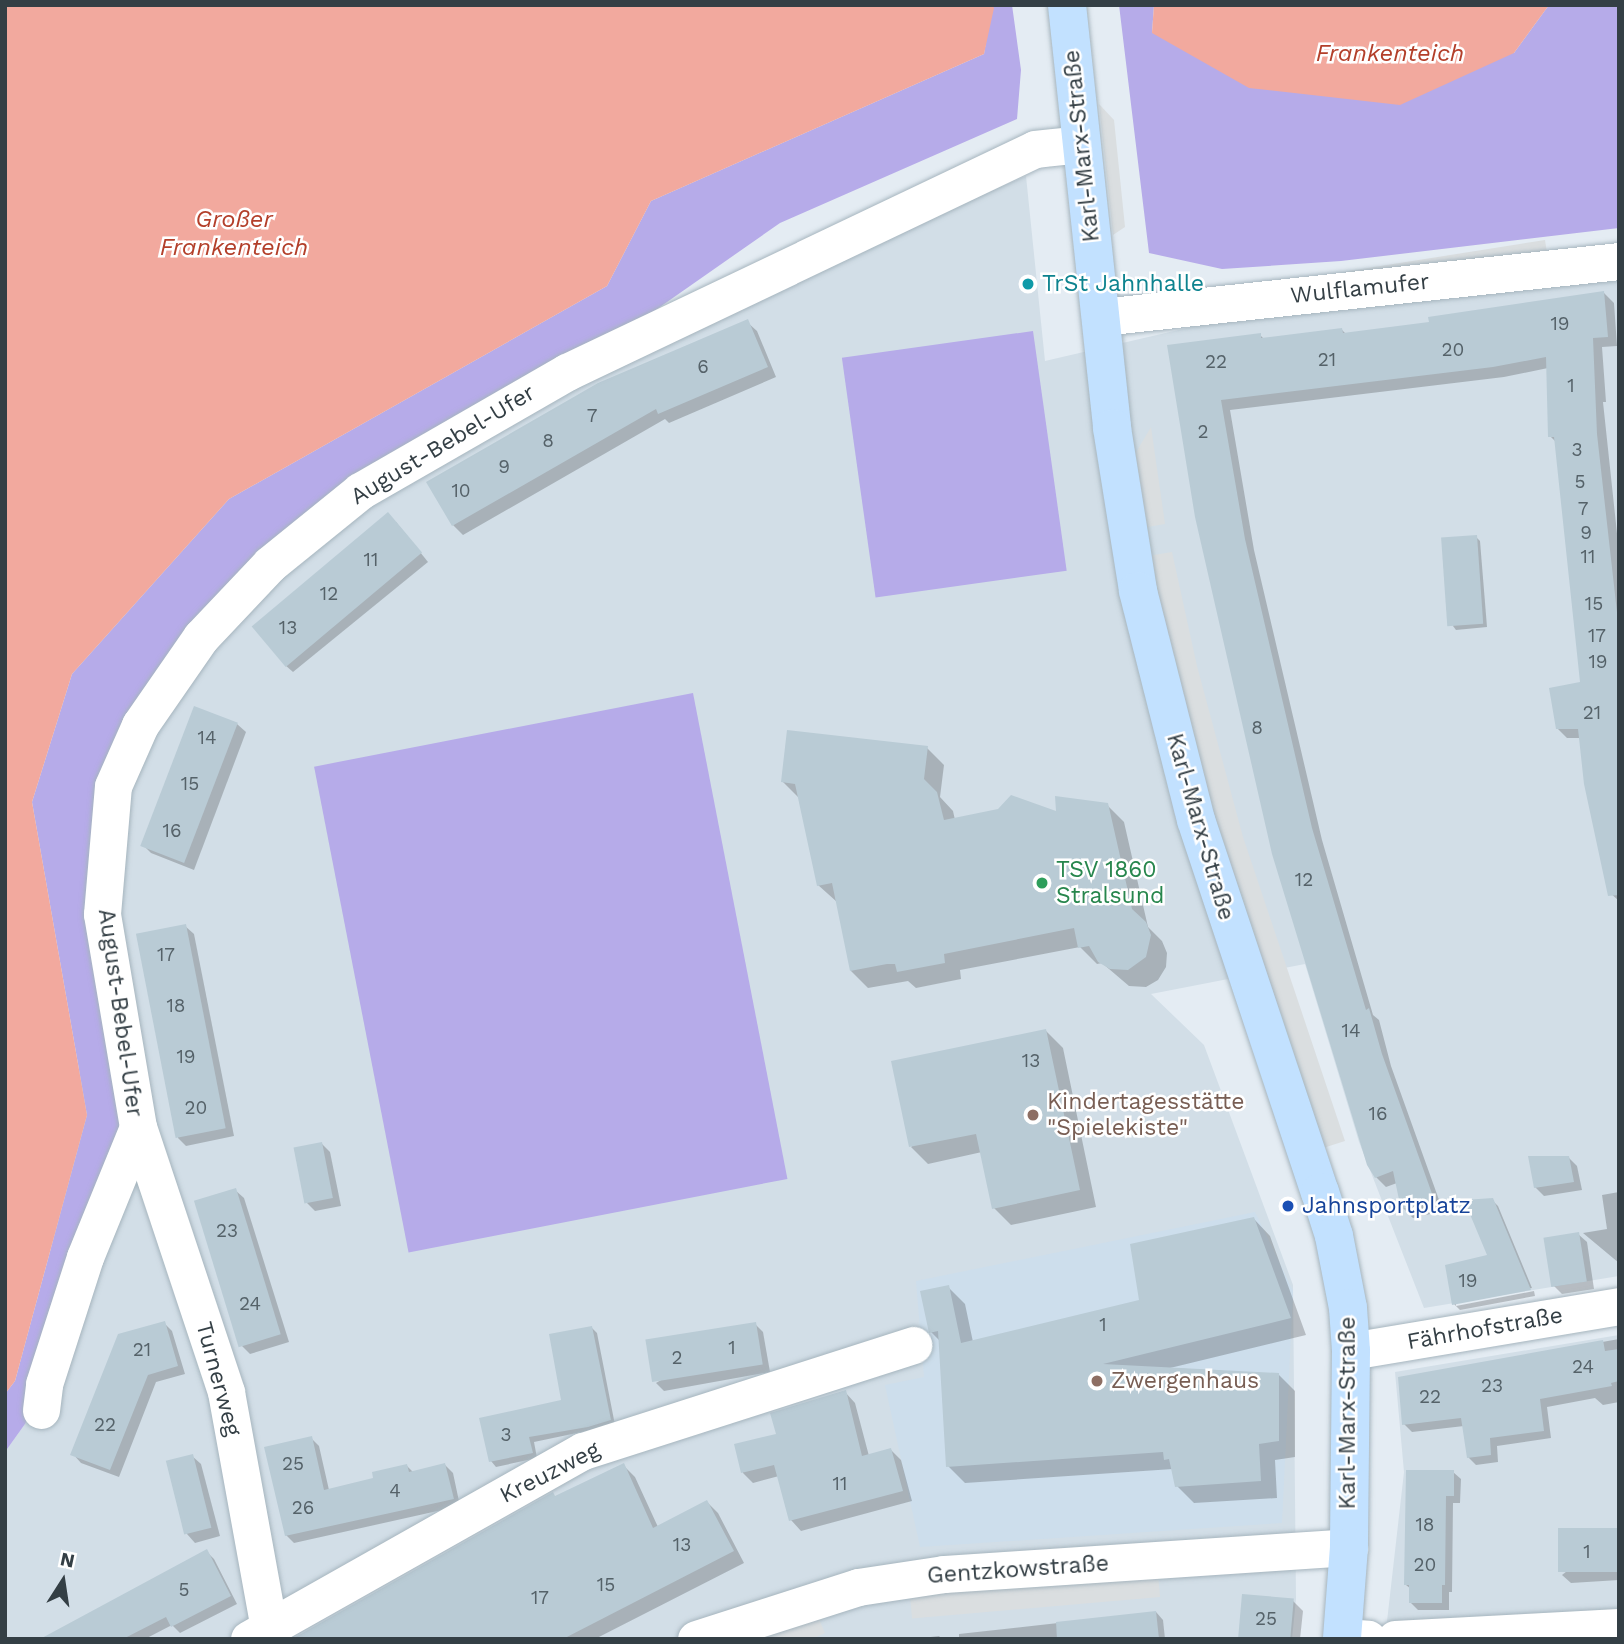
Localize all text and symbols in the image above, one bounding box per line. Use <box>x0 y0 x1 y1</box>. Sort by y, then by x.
water label: Frankenteich <box>1316 40 1464 68</box>
street label: Karl-Marx-Straße <box>1058 49 1106 243</box>
water label: Großer Frankenteich <box>160 206 308 262</box>
street label: Wulflamufer <box>1289 268 1431 310</box>
place label: TrSt Jahnhalle <box>1042 270 1205 298</box>
marker: TrSt Jahnhalle <box>1020 276 1036 292</box>
house number: 19 <box>1550 313 1570 335</box>
house number: 20 <box>1442 339 1464 361</box>
house number: 21 <box>1318 349 1336 371</box>
house number: 22 <box>1205 351 1227 373</box>
house number: 6 <box>697 356 709 378</box>
house number: 1 <box>1567 375 1575 397</box>
street label: August-Bebel-Ufer <box>346 379 540 511</box>
house number: 7 <box>587 405 597 427</box>
house number: 2 <box>1197 421 1209 443</box>
house number: 8 <box>542 430 554 452</box>
house number: 3 <box>1571 439 1583 461</box>
house number: 9 <box>498 456 510 478</box>
house number: 5 <box>1574 471 1586 493</box>
house number: 10 <box>451 480 471 502</box>
house number: 7 <box>1578 498 1588 520</box>
house number: 9 <box>1580 522 1592 544</box>
house number: 11 <box>1581 546 1595 568</box>
house number: 11 <box>364 549 378 571</box>
house number: 12 <box>320 583 338 605</box>
house number: 15 <box>1585 593 1603 615</box>
house number: 13 <box>279 617 297 639</box>
house number: 17 <box>1588 625 1606 647</box>
house number: 19 <box>1588 651 1608 673</box>
house number: 21 <box>1583 702 1601 724</box>
house number: 8 <box>1251 717 1263 739</box>
house number: 14 <box>197 727 217 749</box>
street label: Karl-Marx-Straße <box>1160 730 1240 924</box>
house number: 15 <box>181 773 199 795</box>
house number: 16 <box>163 820 181 842</box>
place label: TSV 1860 Stralsund <box>1056 856 1164 910</box>
house number: 12 <box>1295 869 1313 891</box>
marker: TSV 1860 Stralsund <box>1034 875 1050 891</box>
street label: August-Bebel-Ufer <box>92 907 148 1119</box>
house number: 17 <box>157 944 175 966</box>
house number: 18 <box>166 995 186 1017</box>
house number: 14 <box>1341 1020 1361 1042</box>
house number: 19 <box>176 1046 196 1068</box>
house number: 13 <box>1022 1050 1040 1072</box>
place label: Kindertagesstätte "Spielekiste" <box>1047 1088 1245 1142</box>
house number: 20 <box>185 1097 207 1119</box>
house number: 16 <box>1369 1103 1387 1125</box>
marker: Kindertagesstätte "Spielekiste" <box>1025 1107 1041 1123</box>
place label: Jahnsportplatz <box>1302 1192 1471 1220</box>
marker: Jahnsportplatz <box>1280 1198 1296 1214</box>
house number: 23 <box>216 1220 238 1242</box>
house number: 19 <box>1458 1270 1478 1292</box>
house number: 24 <box>239 1293 261 1315</box>
street label: Fährhofstraße <box>1405 1302 1565 1356</box>
house number: 1 <box>1099 1314 1107 1336</box>
street label: Karl-Marx-Straße <box>1334 1316 1362 1510</box>
street label: Turnerweg <box>189 1319 247 1439</box>
house number: 1 <box>728 1337 736 1359</box>
house number: 21 <box>133 1339 151 1361</box>
house number: 2 <box>671 1347 683 1369</box>
house number: 24 <box>1572 1356 1594 1378</box>
place label: Zwergenhaus <box>1111 1367 1259 1395</box>
marker: Zwergenhaus <box>1089 1373 1105 1389</box>
house number: 23 <box>1481 1375 1503 1397</box>
house number: 22 <box>1419 1386 1441 1408</box>
house number: 22 <box>94 1414 116 1436</box>
house number: 3 <box>500 1424 512 1446</box>
street label: Kreuzweg <box>496 1436 604 1510</box>
house number: 25 <box>282 1453 304 1475</box>
house number: 11 <box>833 1473 847 1495</box>
house number: 4 <box>389 1480 401 1502</box>
house number: 26 <box>292 1497 314 1519</box>
house number: 18 <box>1415 1514 1435 1536</box>
house number: 13 <box>673 1534 691 1556</box>
house number: 1 <box>1583 1541 1591 1563</box>
north arrow <box>28 1546 98 1616</box>
text: N <box>58 1547 77 1573</box>
street label: Gentzkowstraße <box>926 1550 1110 1590</box>
house number: 20 <box>1414 1554 1436 1576</box>
house number: 15 <box>597 1574 615 1596</box>
house number: 5 <box>178 1579 190 1601</box>
house number: 17 <box>531 1587 549 1609</box>
house number: 25 <box>1255 1608 1277 1630</box>

